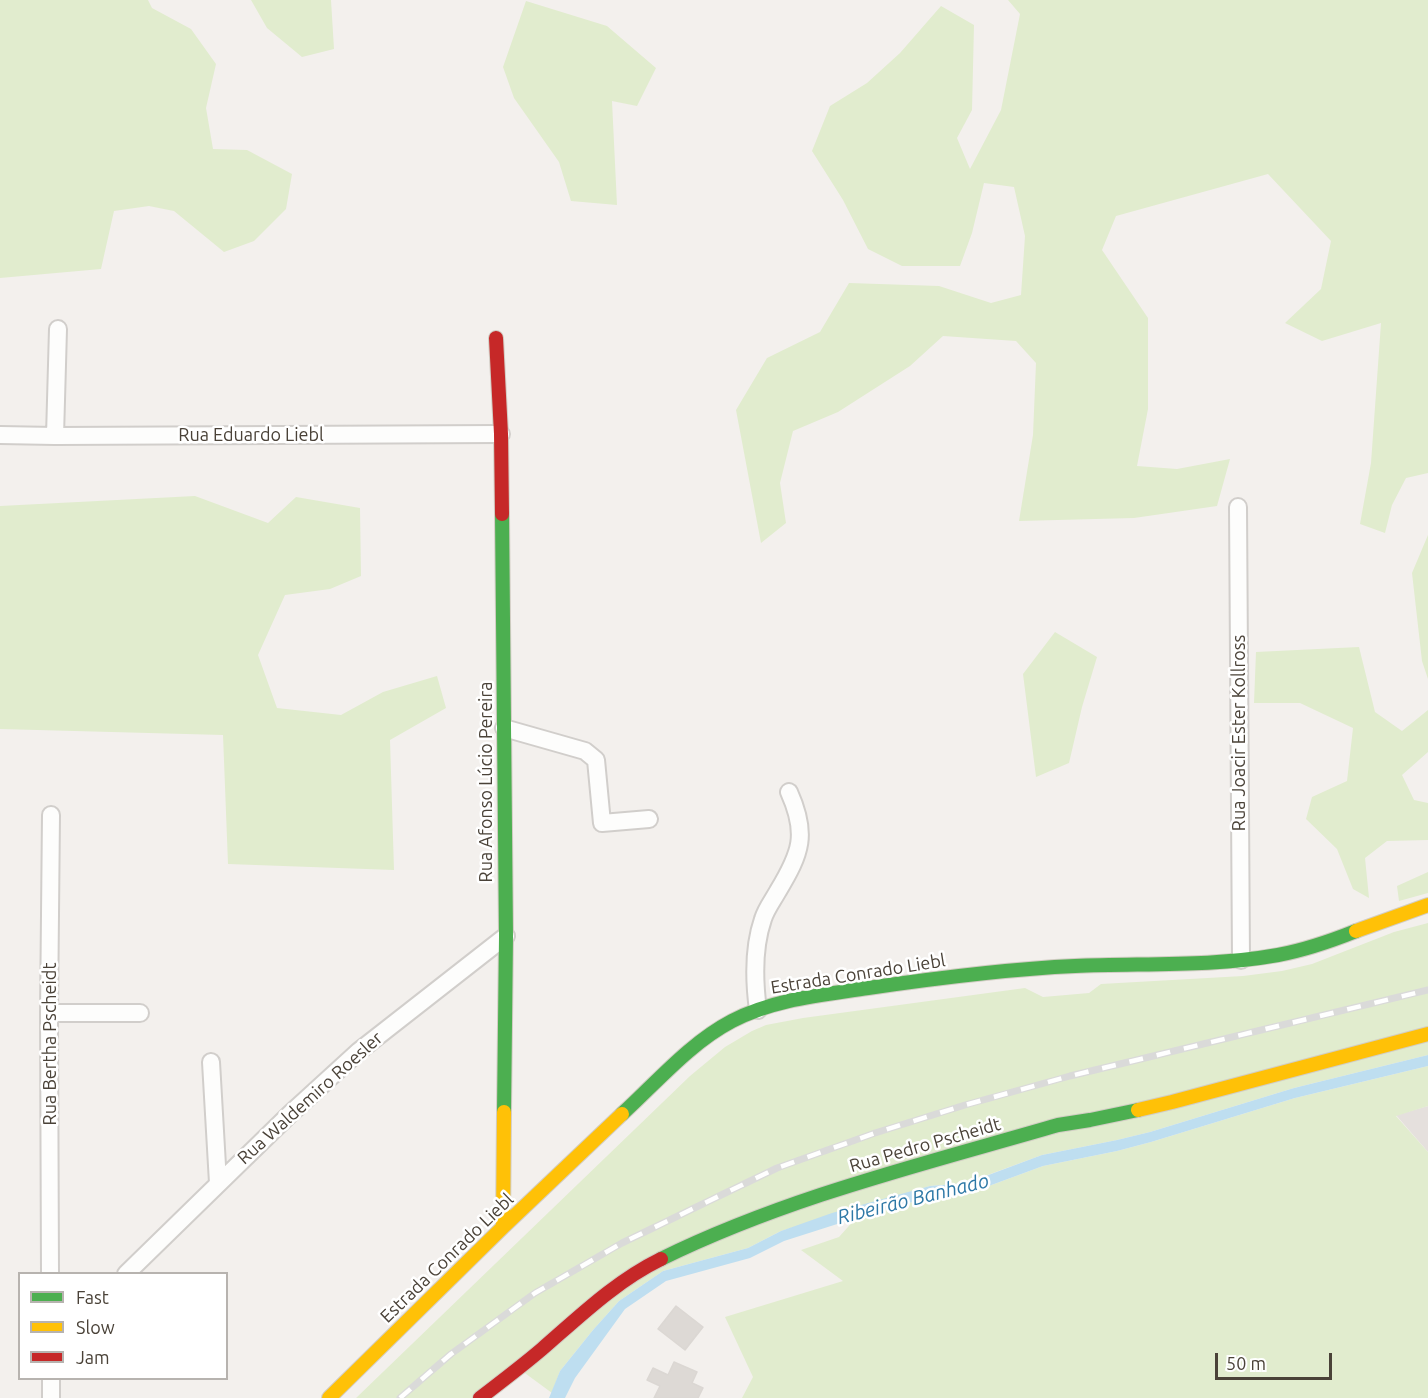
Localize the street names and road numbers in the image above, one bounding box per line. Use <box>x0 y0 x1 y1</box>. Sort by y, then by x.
street label: Rua Eduardo Liebl <box>178 424 324 446</box>
street label: Rua Joacir Ester Kollross <box>1228 635 1250 831</box>
street label: Rua Afonso Lúcio Pereira <box>475 681 497 883</box>
street label: Estrada Conrado Liebl <box>769 950 947 998</box>
street label: Rua Bertha Pscheidt <box>39 963 61 1125</box>
street label: Rua Waldemiro Roesler <box>233 1027 387 1169</box>
street label: Rua Pedro Pscheidt <box>847 1113 1003 1177</box>
street label: Estrada Conrado Liebl <box>376 1189 518 1327</box>

